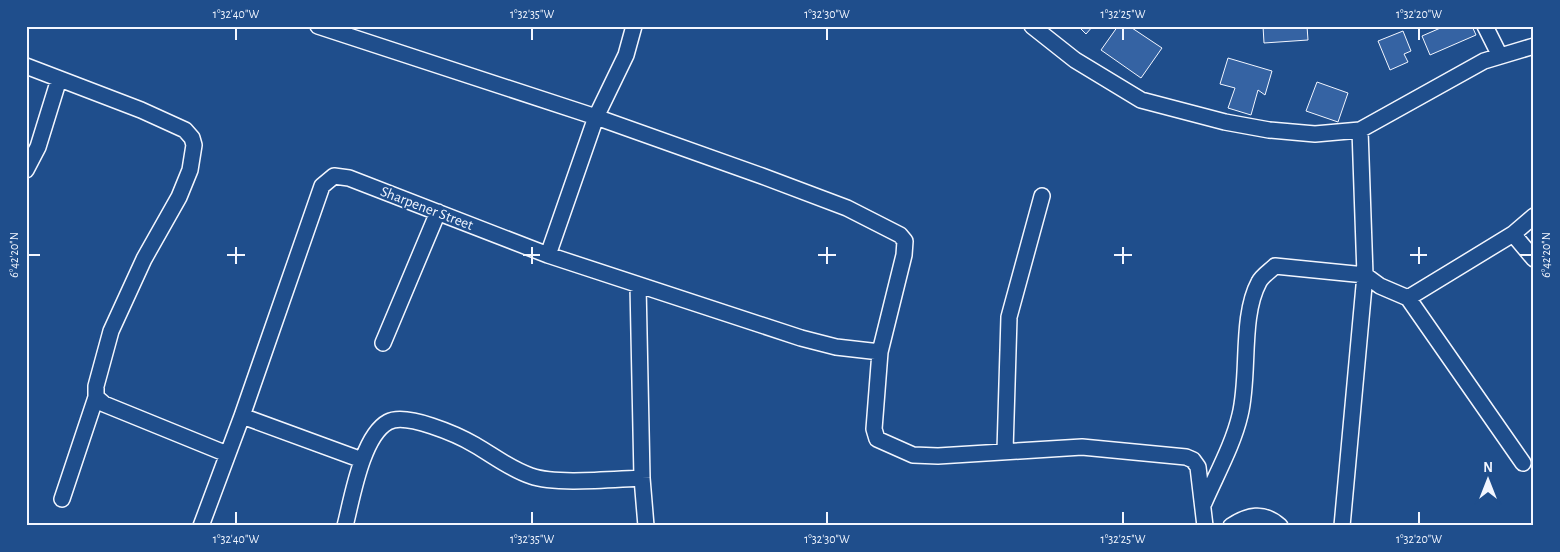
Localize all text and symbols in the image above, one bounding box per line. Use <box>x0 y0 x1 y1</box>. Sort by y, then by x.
text: 1°32'40"W <box>213 8 259 20</box>
text: 1°32'35"W <box>510 8 554 20</box>
text: 1°32'30"W <box>804 8 850 20</box>
text: 1°32'25"W <box>1101 8 1146 20</box>
text: 1°32'20"W <box>1396 8 1442 20</box>
street label: Sharpener Street <box>378 184 476 233</box>
text: 6°42'20"N <box>8 232 20 278</box>
text: 6°42'20"N <box>1540 232 1552 278</box>
north arrow <box>1462 454 1512 504</box>
text: N <box>1483 461 1493 475</box>
text: 1°32'40"W <box>213 533 259 545</box>
text: 1°32'35"W <box>510 533 554 545</box>
text: 1°32'30"W <box>804 533 850 545</box>
text: 1°32'25"W <box>1101 533 1146 545</box>
text: 1°32'20"W <box>1396 533 1442 545</box>

